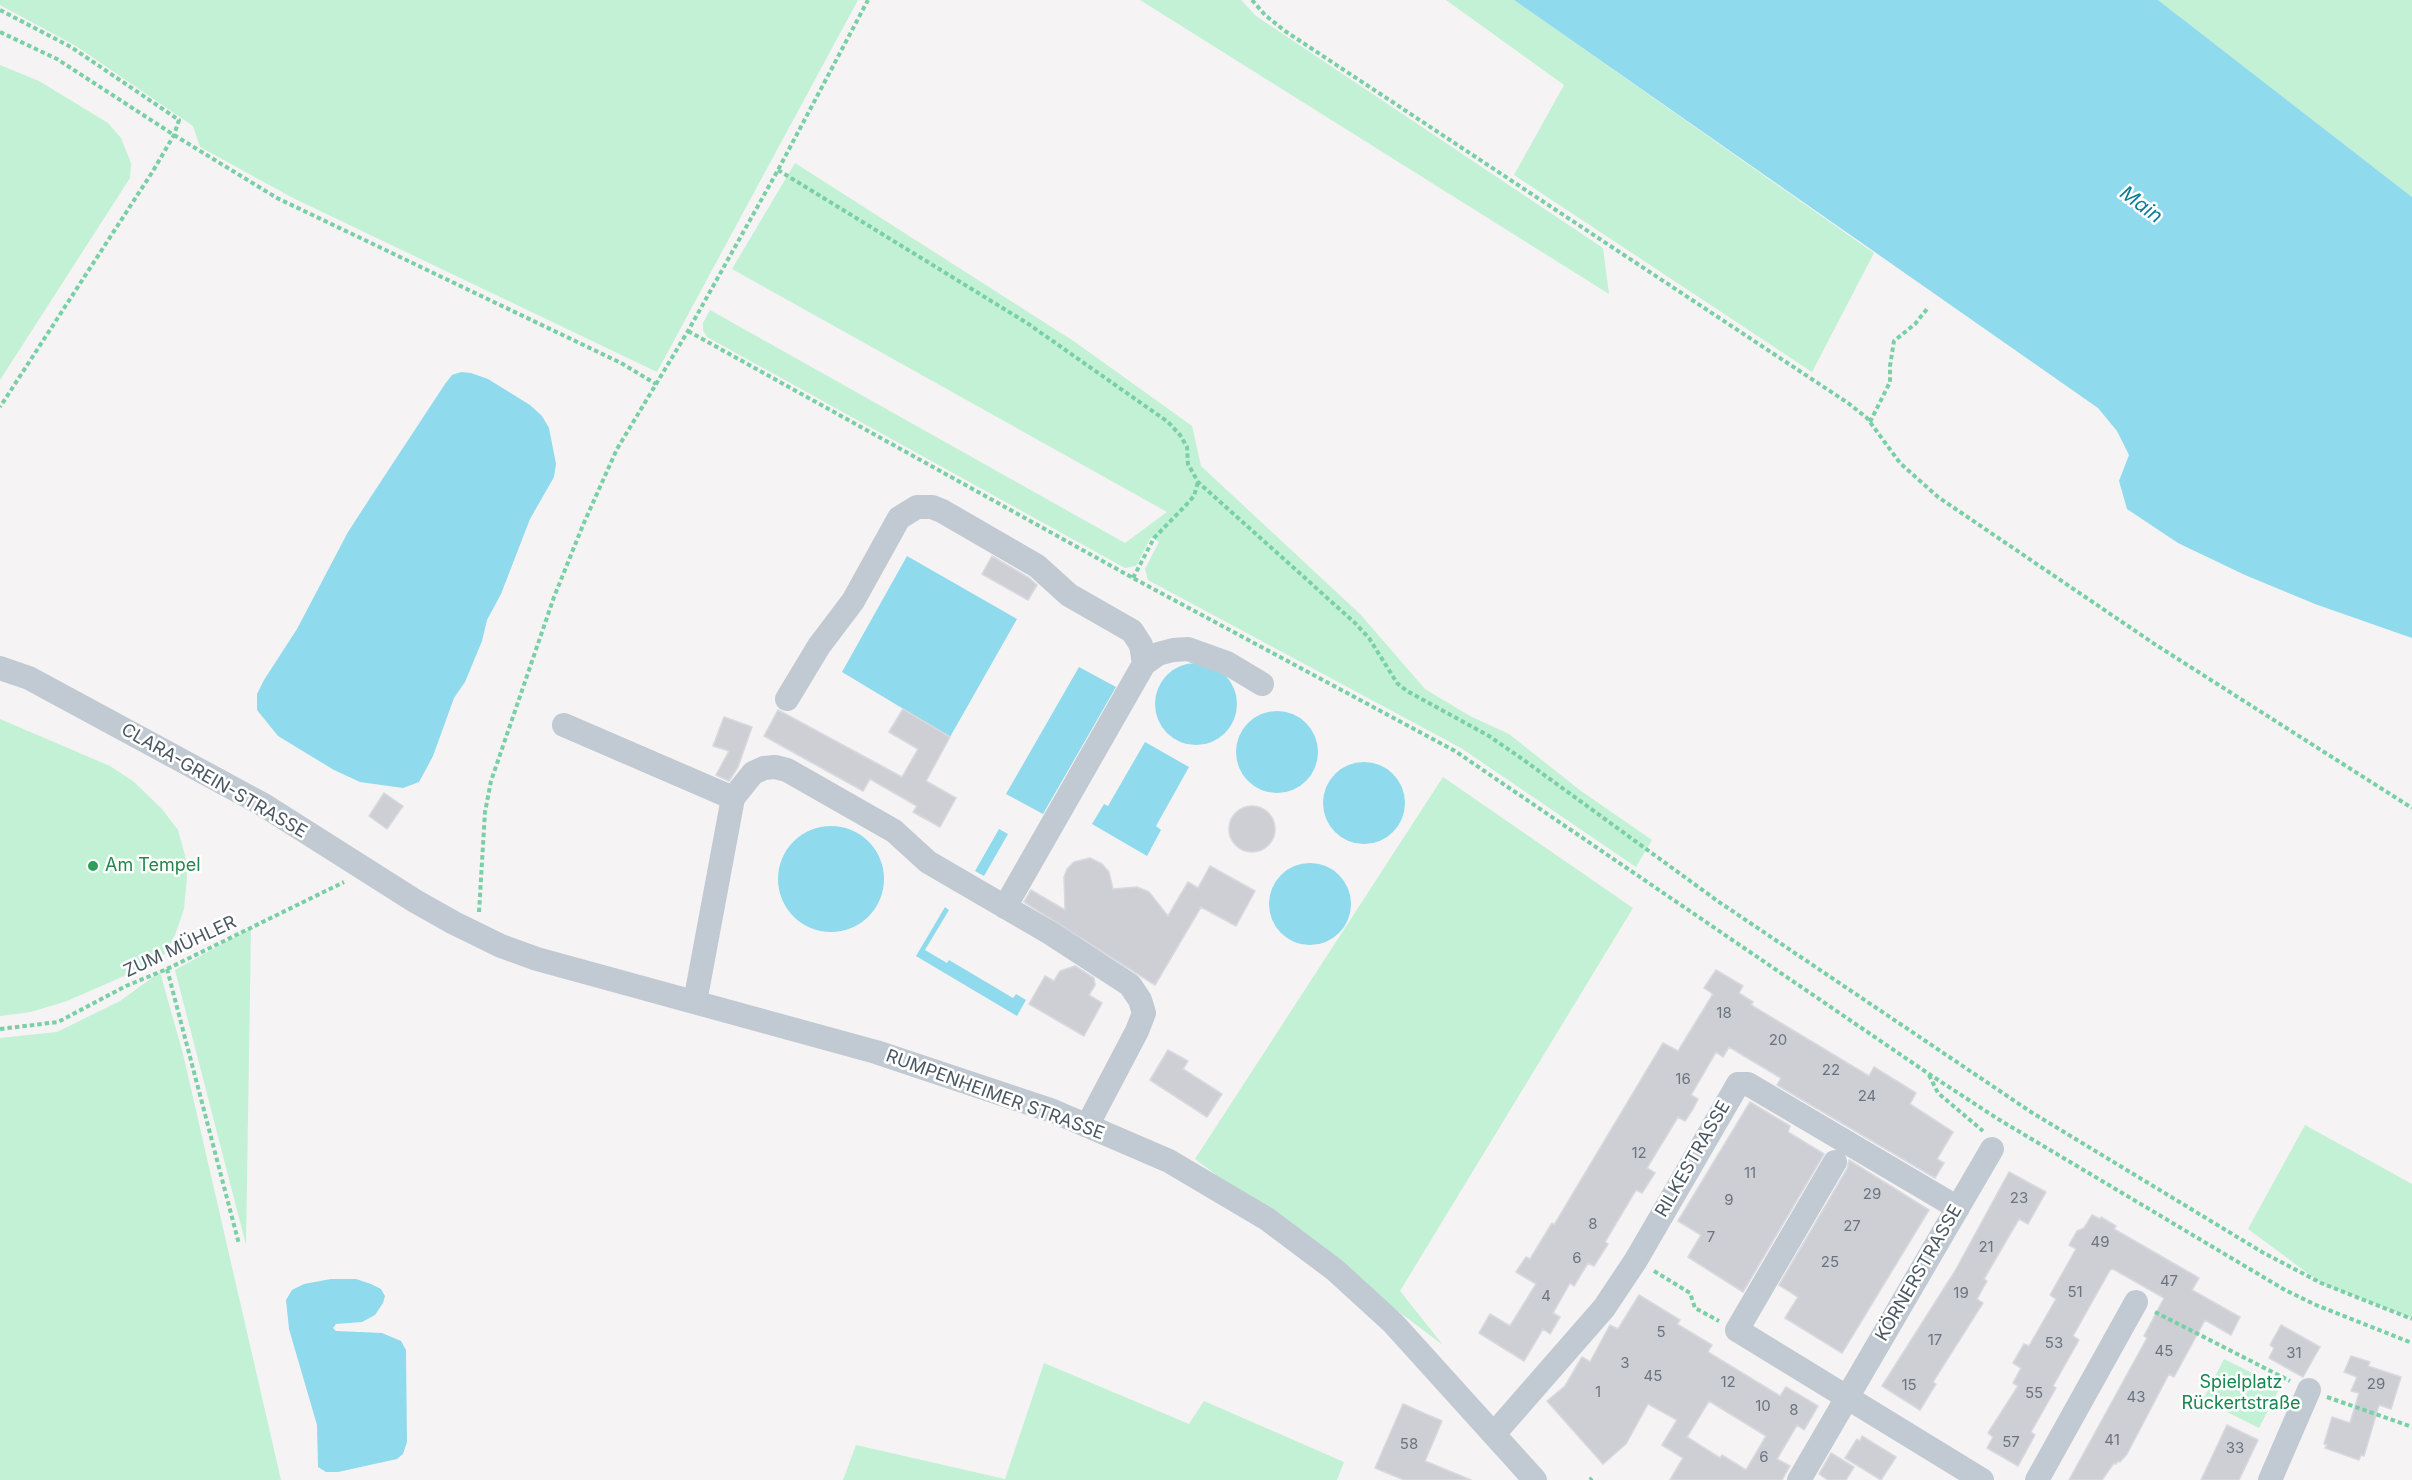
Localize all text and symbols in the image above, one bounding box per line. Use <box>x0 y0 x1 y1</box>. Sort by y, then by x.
water label: Main <box>2115 181 2167 229</box>
street label: CLARA-GREIN-STRASSE <box>117 719 311 843</box>
place label: Am Tempel <box>105 855 201 877</box>
marker: Am Tempel <box>86 859 100 873</box>
street label: ZUM MÜHLER <box>120 912 240 982</box>
house number: 18 <box>1716 1004 1732 1022</box>
house number: 20 <box>1769 1031 1787 1049</box>
street label: RUMPENHEIMER STRASSE <box>883 1045 1107 1145</box>
house number: 22 <box>1822 1061 1840 1079</box>
house number: 16 <box>1675 1070 1691 1088</box>
house number: 24 <box>1858 1087 1876 1105</box>
street label: RILKESTRASSE <box>1651 1097 1735 1221</box>
house number: 12 <box>1631 1144 1647 1162</box>
house number: 11 <box>1744 1164 1756 1182</box>
house number: 29 <box>1863 1185 1881 1203</box>
house number: 23 <box>2010 1189 2028 1207</box>
house number: 9 <box>1724 1191 1734 1209</box>
street label: KÖRNERSTRASSE <box>1871 1201 1967 1345</box>
house number: 8 <box>1588 1215 1598 1233</box>
house number: 27 <box>1843 1217 1861 1235</box>
house number: 7 <box>1707 1228 1715 1246</box>
house number: 49 <box>2091 1233 2109 1251</box>
house number: 21 <box>1978 1238 1994 1256</box>
house number: 6 <box>1572 1249 1582 1267</box>
house number: 25 <box>1821 1253 1839 1271</box>
house number: 47 <box>2160 1272 2178 1290</box>
house number: 51 <box>2067 1283 2083 1301</box>
house number: 19 <box>1953 1284 1969 1302</box>
house number: 4 <box>1541 1287 1551 1305</box>
house number: 5 <box>1656 1323 1666 1341</box>
house number: 17 <box>1928 1331 1942 1349</box>
house number: 53 <box>2045 1334 2063 1352</box>
house number: 45 <box>2155 1342 2173 1360</box>
house number: 31 <box>2286 1344 2302 1362</box>
house number: 3 <box>1620 1354 1630 1372</box>
house number: 45 <box>1644 1367 1662 1385</box>
park label: Spielplatz Rückertstraße <box>2181 1372 2301 1414</box>
house number: 12 <box>1720 1373 1736 1391</box>
house number: 29 <box>2367 1375 2385 1393</box>
house number: 15 <box>1901 1376 1917 1394</box>
house number: 1 <box>1595 1383 1601 1401</box>
house number: 55 <box>2025 1384 2043 1402</box>
house number: 43 <box>2127 1388 2145 1406</box>
house number: 10 <box>1755 1397 1771 1415</box>
house number: 8 <box>1789 1401 1799 1419</box>
house number: 41 <box>2104 1431 2120 1449</box>
house number: 57 <box>2002 1433 2020 1451</box>
house number: 58 <box>1400 1435 1418 1453</box>
house number: 33 <box>2226 1439 2244 1457</box>
house number: 6 <box>1759 1448 1769 1466</box>

